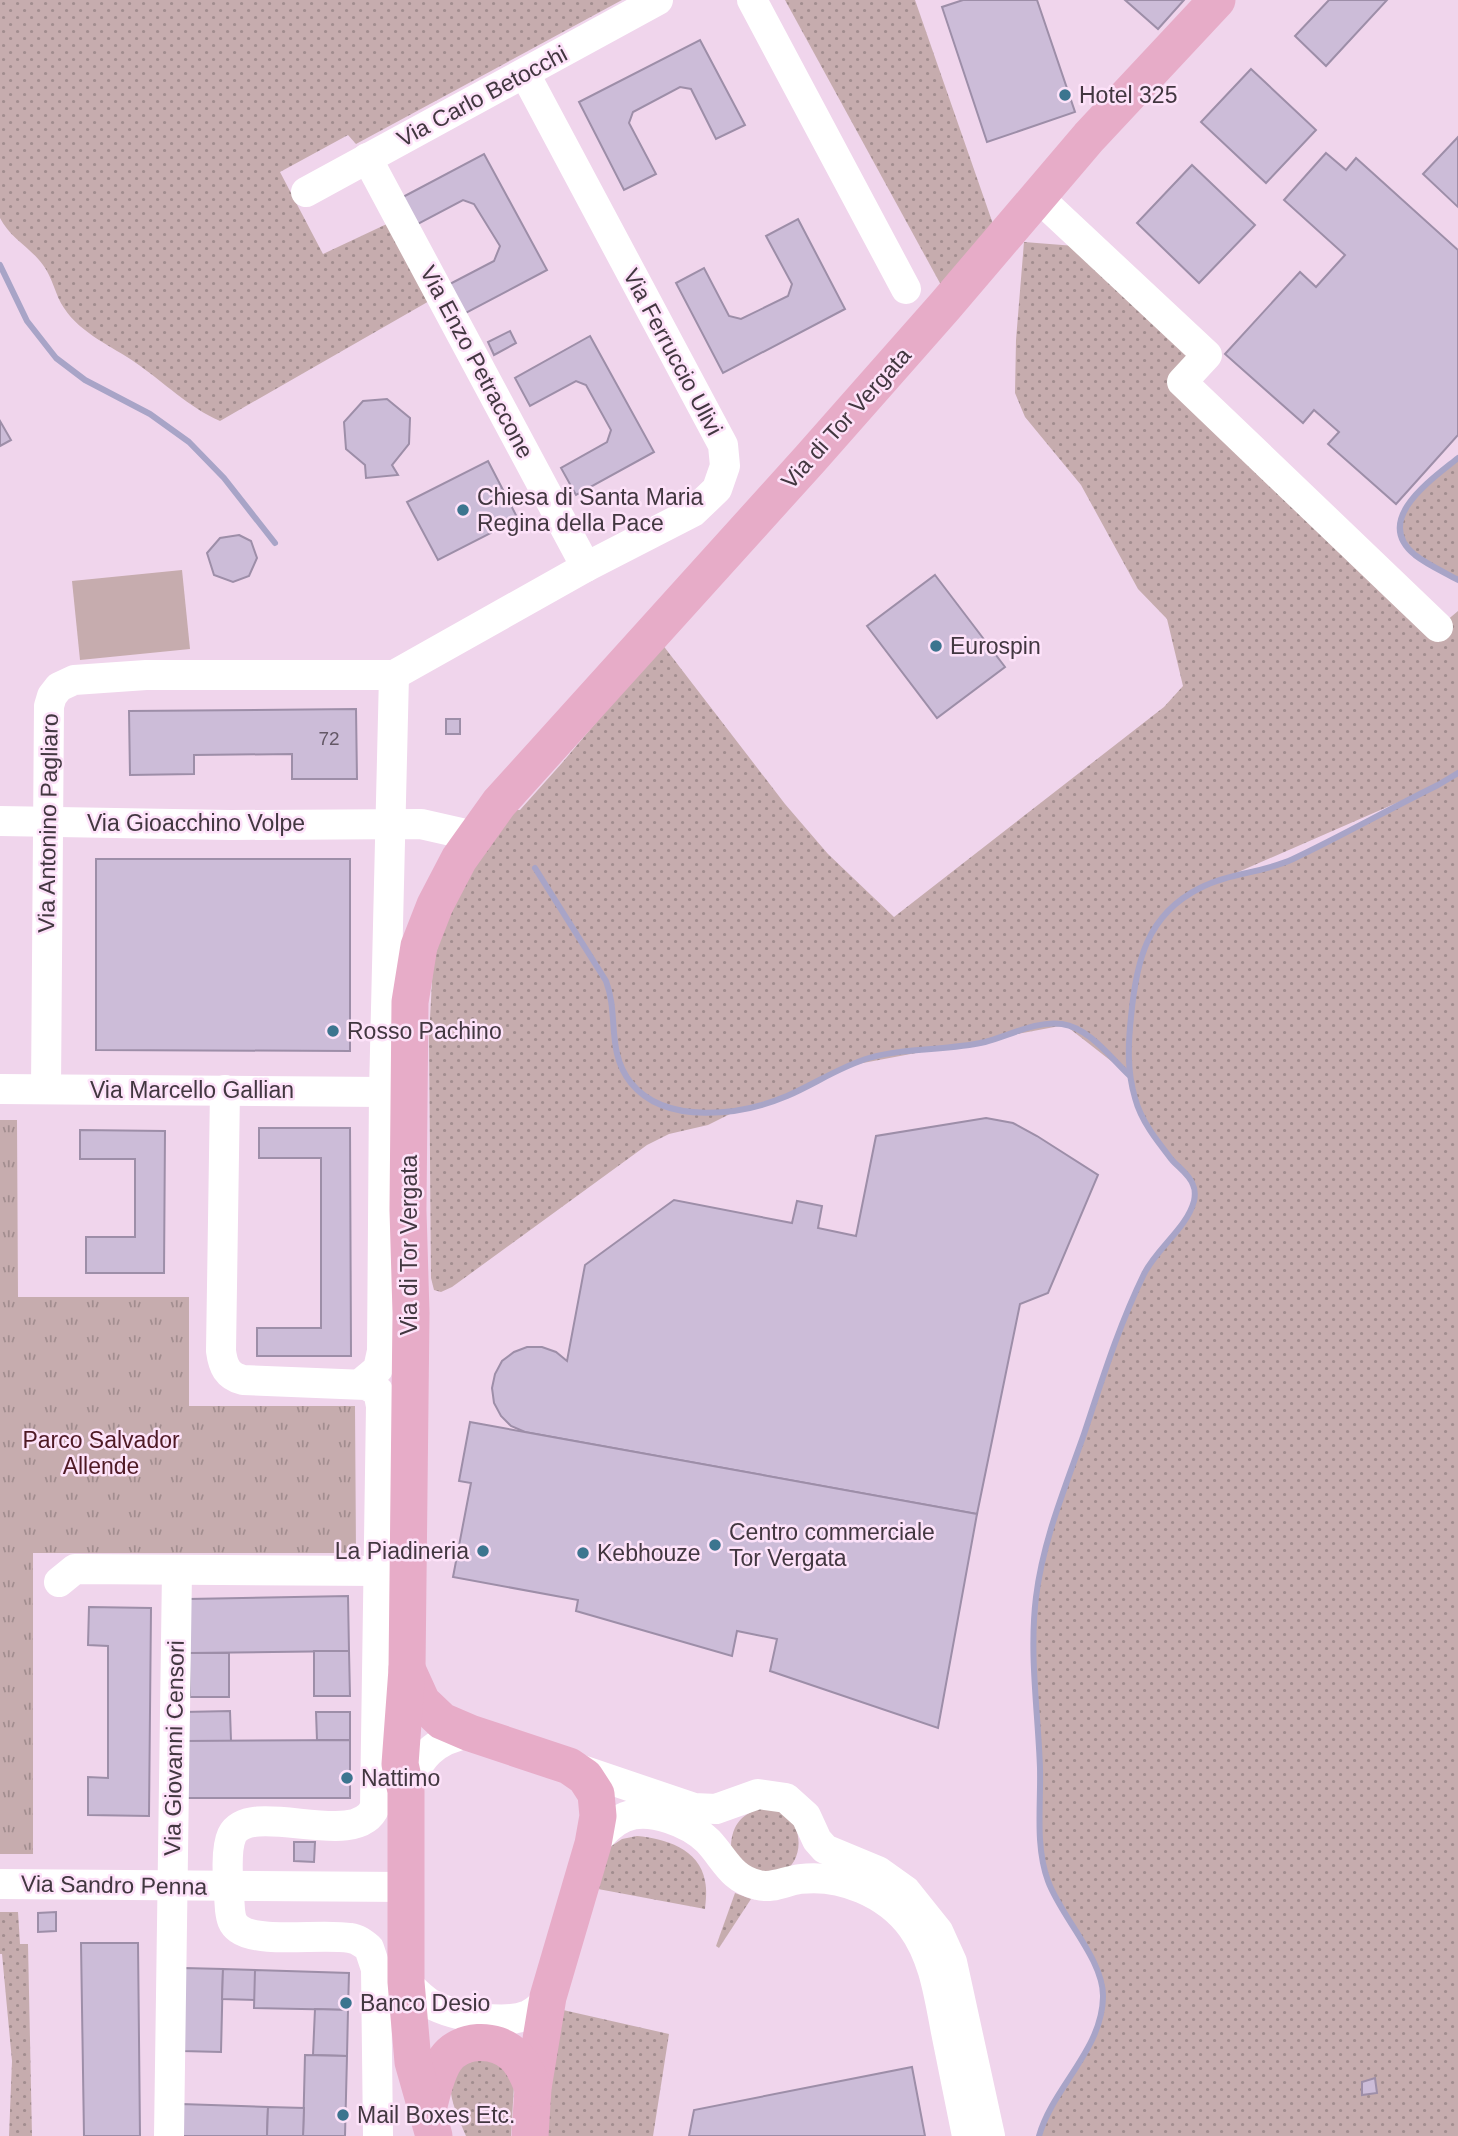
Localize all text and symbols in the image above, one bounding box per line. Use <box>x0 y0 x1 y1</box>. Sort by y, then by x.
street label: Via Carlo Betocchi <box>393 40 571 152</box>
place label: Hotel 325 <box>1079 82 1177 108</box>
marker: Hotel 325 <box>1057 87 1073 103</box>
street label: Via Enzo Petraccone <box>415 261 539 463</box>
street label: Via Ferruccio Ulivi <box>618 264 728 440</box>
street label: Via di Tor Vergata <box>776 342 916 494</box>
place label: Chiesa di Santa Maria Regina della Pace <box>477 484 703 536</box>
marker: Chiesa di Santa Maria Regina della Pace <box>455 502 471 518</box>
place label: Eurospin <box>950 633 1041 659</box>
marker: Eurospin <box>928 638 944 654</box>
street label: Via Antonino Pagliaro <box>33 713 63 933</box>
house number: 72 <box>318 728 340 749</box>
street label: Via Gioacchino Volpe <box>87 810 305 836</box>
place label: Rosso Pachino <box>347 1018 502 1044</box>
marker: Rosso Pachino <box>325 1023 341 1039</box>
street label: Via Marcello Gallian <box>90 1077 294 1103</box>
street label: Via di Tor Vergata <box>396 1154 422 1335</box>
park label: Parco Salvador Allende <box>22 1427 180 1479</box>
place label: Centro commerciale Tor Vergata <box>729 1519 935 1571</box>
marker: Centro commerciale Tor Vergata <box>707 1537 723 1553</box>
place label: La Piadineria <box>335 1538 469 1564</box>
place label: Kebhouze <box>597 1540 701 1566</box>
marker: La Piadineria <box>475 1543 491 1559</box>
marker: Kebhouze <box>575 1545 591 1561</box>
street label: Via Giovanni Censori <box>159 1640 189 1856</box>
place label: Nattimo <box>361 1765 440 1791</box>
marker: Nattimo <box>339 1770 355 1786</box>
street label: Via Sandro Penna <box>21 1870 208 1900</box>
place label: Banco Desio <box>360 1990 490 2016</box>
marker: Banco Desio <box>338 1995 354 2011</box>
place label: Mail Boxes Etc. <box>357 2102 516 2128</box>
marker: Mail Boxes Etc. <box>335 2107 351 2123</box>

